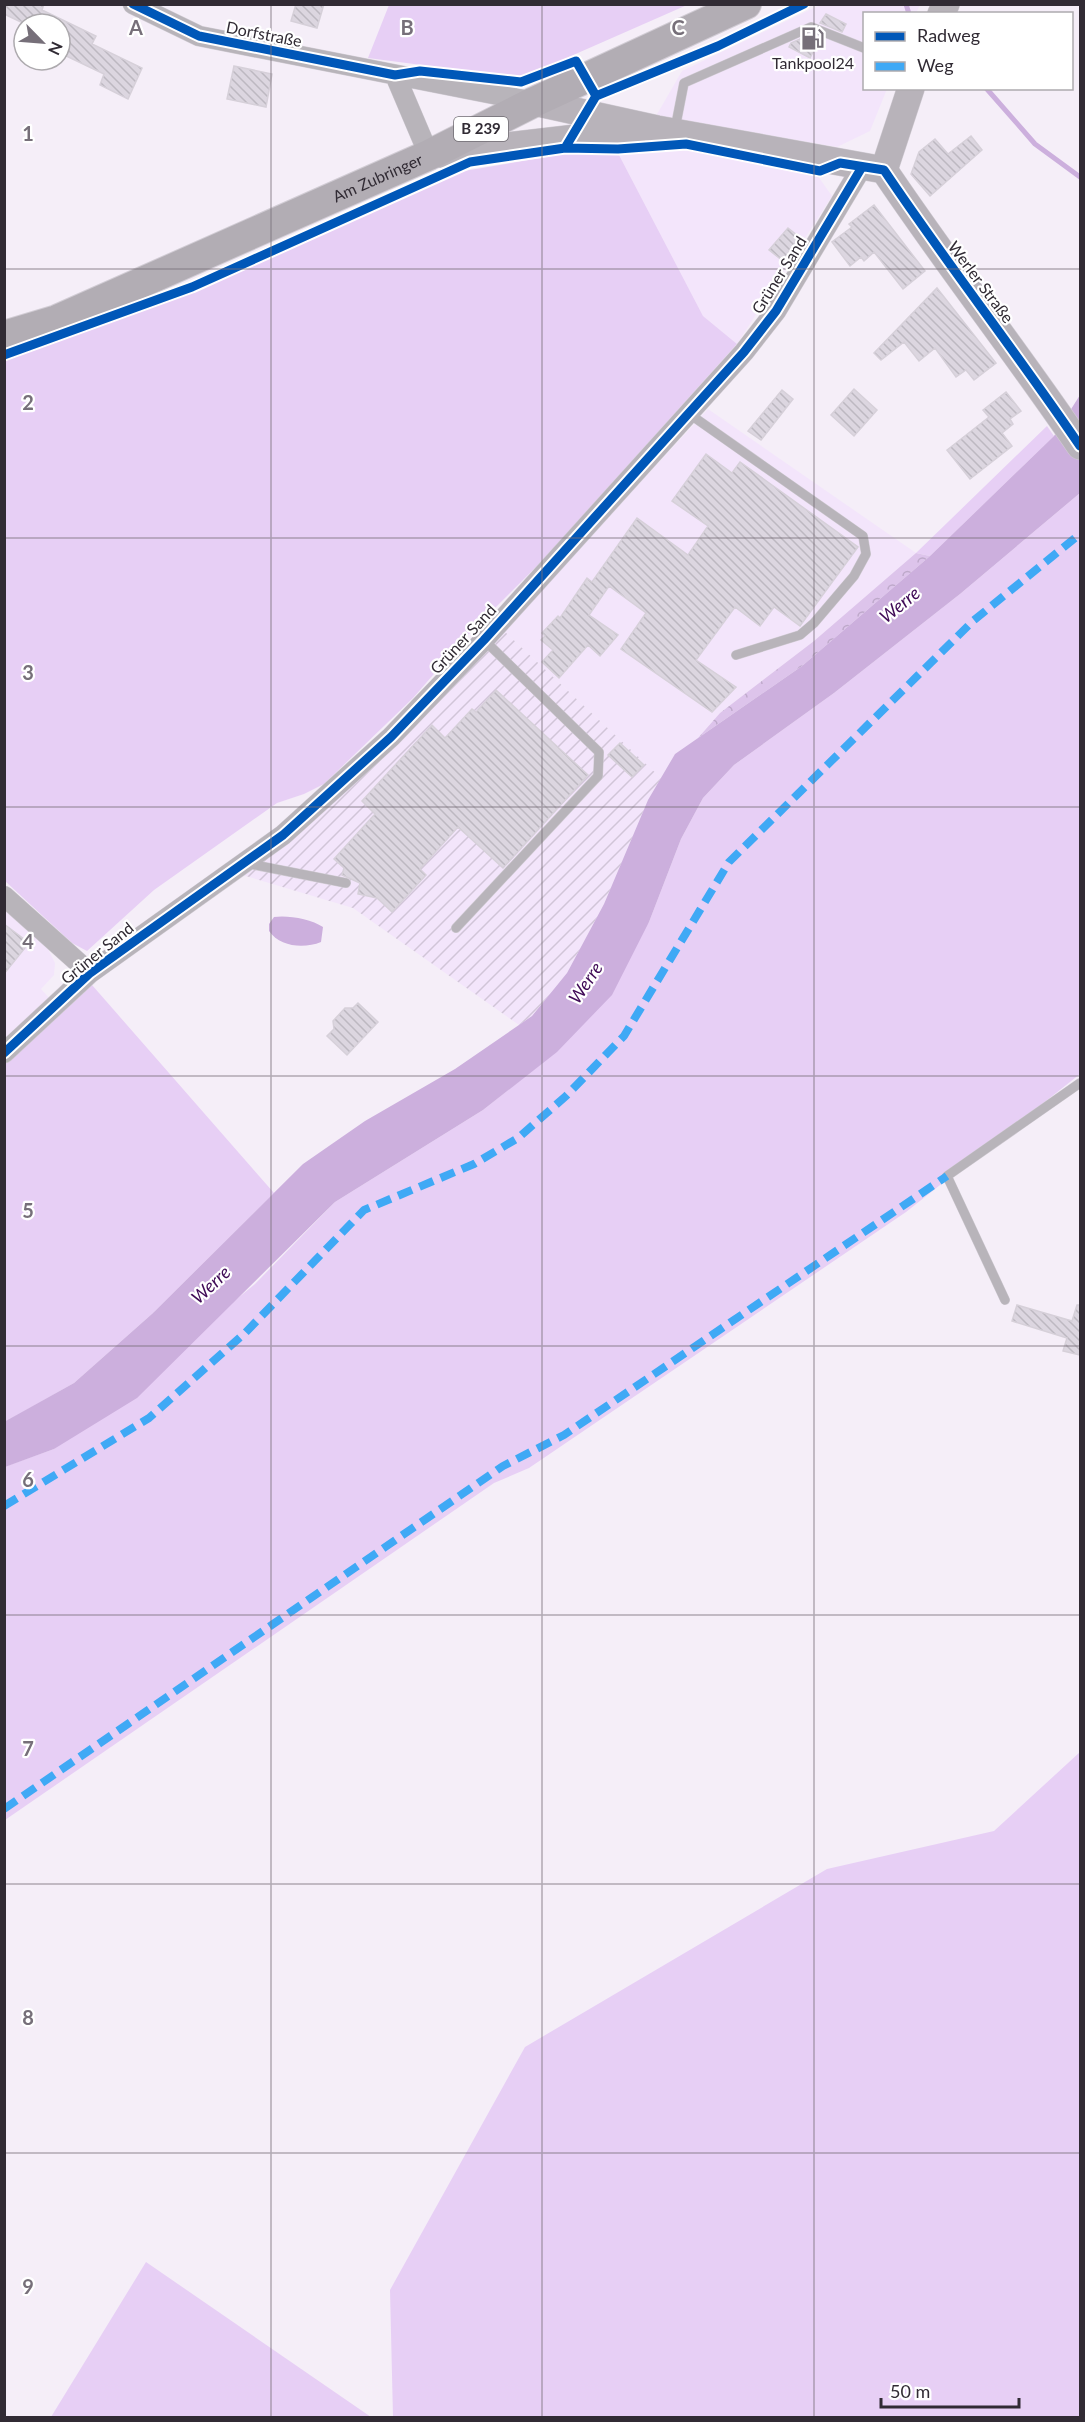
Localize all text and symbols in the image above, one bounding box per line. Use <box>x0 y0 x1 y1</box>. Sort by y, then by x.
north arrow <box>12 12 72 72</box>
legend <box>863 12 1073 90</box>
text: A <box>128 15 143 39</box>
text: B <box>400 15 414 39</box>
text: C <box>671 15 685 39</box>
street label: Dorfstraße <box>225 17 304 50</box>
text: Radweg <box>917 24 980 46</box>
fuel station icon: Tankpool24 <box>800 25 826 51</box>
text: N <box>45 39 67 58</box>
place label: Tankpool24 <box>772 53 854 72</box>
text: Weg <box>917 54 954 76</box>
road number: B 239 <box>454 117 508 141</box>
text: 1 <box>22 121 34 145</box>
street label: Am Zubringer <box>329 149 425 206</box>
street label: Grüner Sand <box>747 233 810 317</box>
street label: Werler Straße <box>945 237 1018 326</box>
text: 2 <box>22 390 34 414</box>
water label: Werre <box>875 581 924 627</box>
street label: Grüner Sand <box>426 600 499 677</box>
text: 3 <box>22 660 34 684</box>
street label: Grüner Sand <box>57 918 137 988</box>
text: 4 <box>22 929 34 953</box>
water label: Werre <box>563 957 607 1007</box>
text: 5 <box>22 1198 34 1222</box>
water label: Werre <box>186 1261 234 1308</box>
text: 6 <box>22 1467 34 1491</box>
text: 7 <box>22 1736 34 1760</box>
text: 8 <box>22 2005 34 2029</box>
text: 9 <box>22 2274 34 2298</box>
scale bar <box>881 2371 1019 2409</box>
text: 50 m <box>890 2380 930 2402</box>

